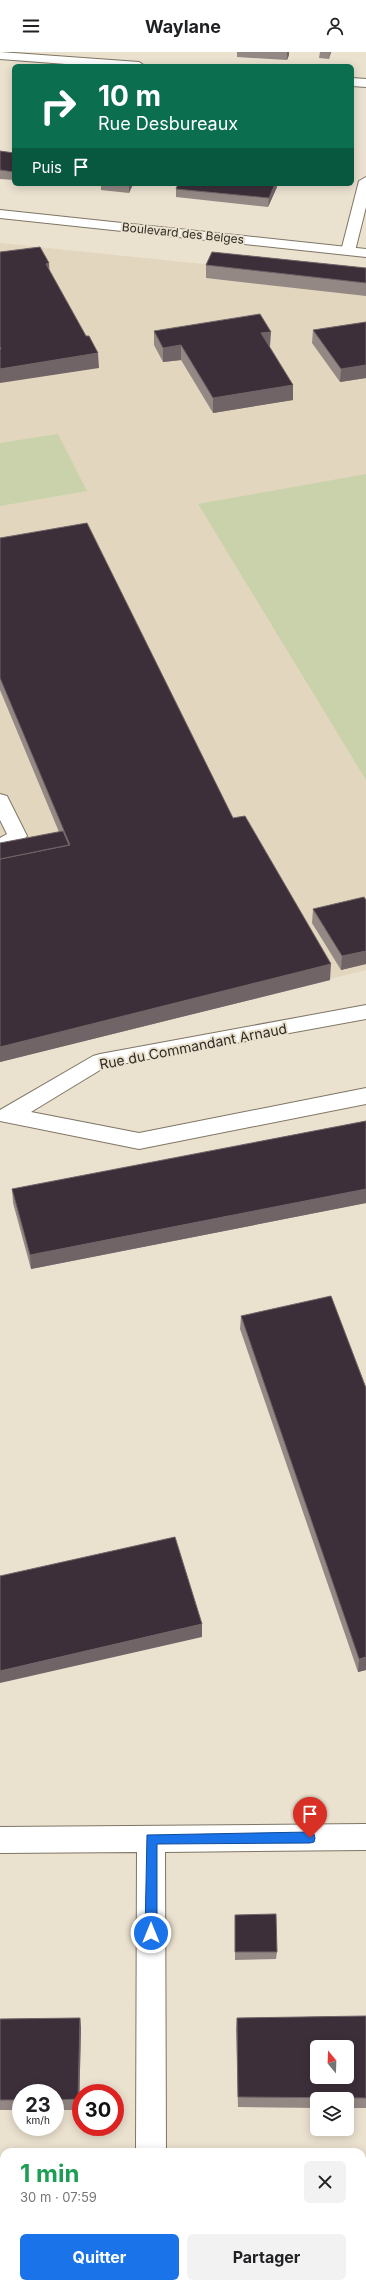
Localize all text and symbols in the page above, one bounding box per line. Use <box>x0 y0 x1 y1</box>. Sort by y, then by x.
icon: menu <box>20 15 42 37</box>
icon: person <box>324 15 346 37</box>
text: Waylane <box>145 16 221 37</box>
text: 10 m <box>98 79 161 113</box>
icon: right <box>32 80 84 132</box>
text: Rue Desbureaux <box>98 113 238 134</box>
icon: arrive <box>70 156 92 178</box>
text: Puis <box>32 158 62 177</box>
street label: Boulevard des Belges <box>121 219 245 247</box>
street label: Rue du Commandant Arnaud <box>98 1019 288 1073</box>
pin <box>293 1797 327 1838</box>
icon: arrive <box>299 1803 321 1825</box>
position arrow <box>130 1912 172 1954</box>
north arrow <box>310 2040 354 2084</box>
map controls <box>310 2040 354 2136</box>
speed limit sign: 30 <box>72 2084 124 2136</box>
button: layers <box>310 2092 354 2136</box>
text: 23 <box>25 2093 51 2117</box>
text: km/h <box>26 2114 50 2126</box>
text: 1 min <box>20 2159 79 2188</box>
button: close <box>304 2161 346 2203</box>
text: 30 m · 07:59 <box>20 2189 97 2205</box>
button: Quitter <box>20 2234 179 2280</box>
button: Partager <box>187 2234 346 2280</box>

